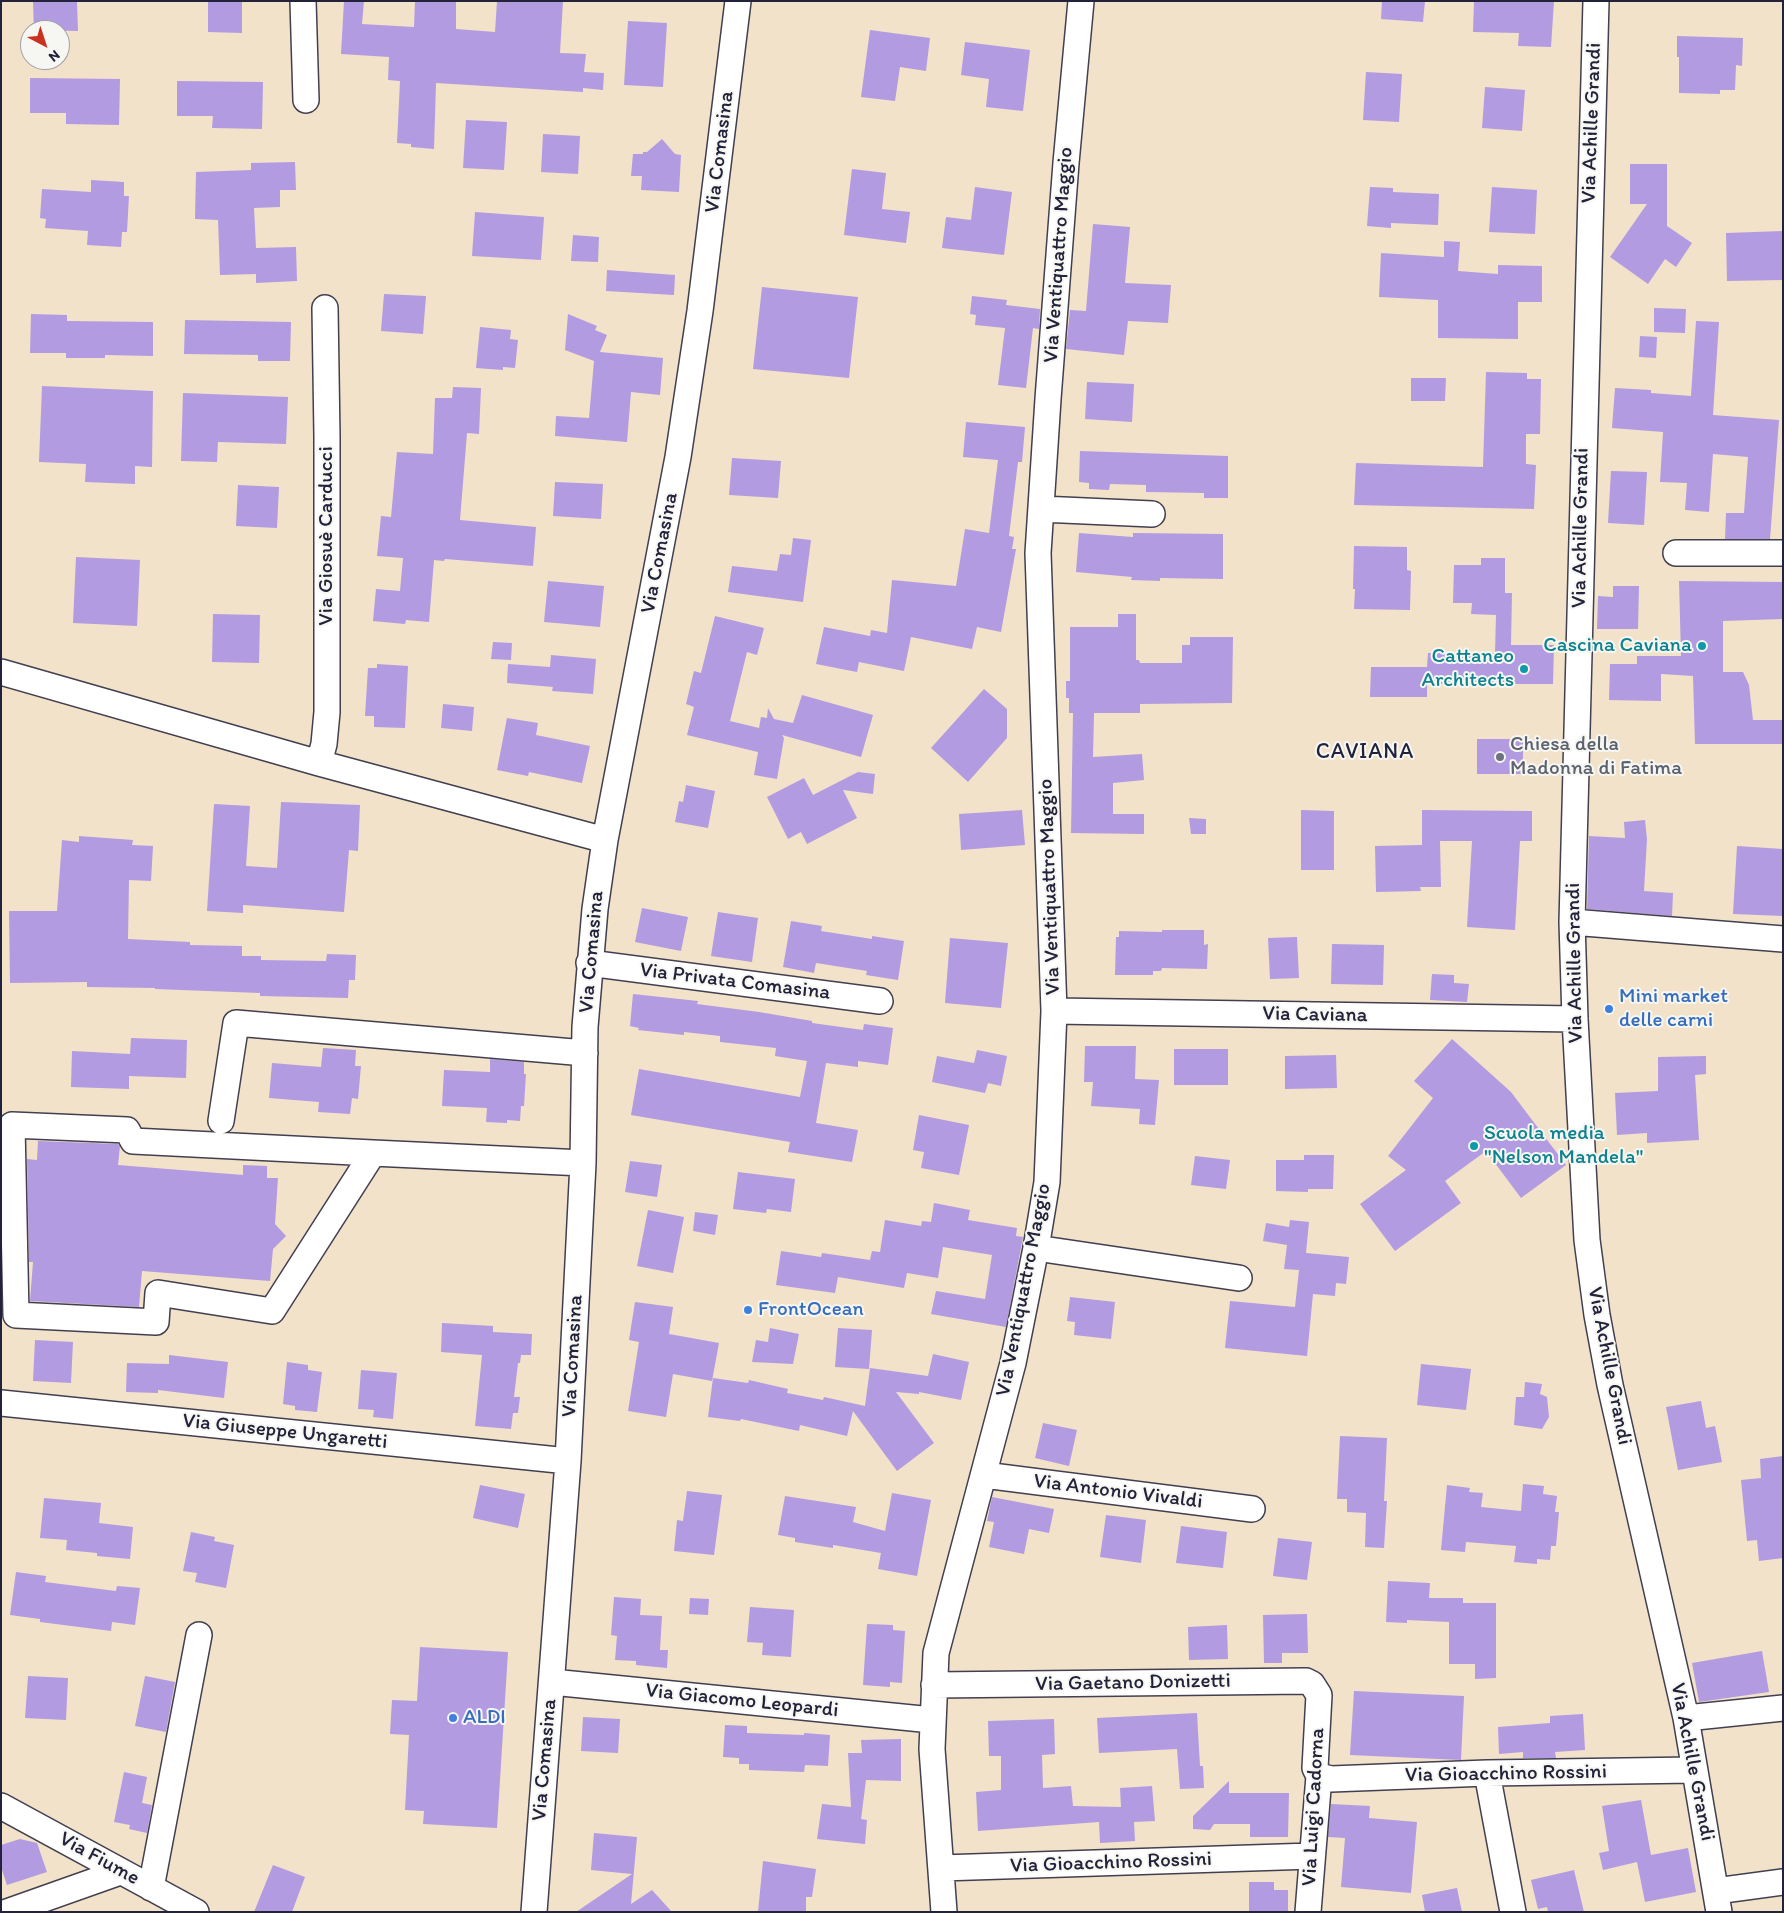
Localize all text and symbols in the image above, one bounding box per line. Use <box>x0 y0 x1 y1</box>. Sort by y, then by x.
north arrow <box>20 20 70 70</box>
street label: Via Achille Grandi <box>1577 42 1607 204</box>
text: N <box>45 47 63 66</box>
street label: Via Comasina <box>700 90 740 214</box>
street label: Via Ventiquattro Maggio <box>1039 146 1079 364</box>
street label: Via Giosuè Carducci <box>314 446 340 626</box>
street label: Via Achille Grandi <box>1567 448 1595 608</box>
street label: Via Comasina <box>636 490 684 616</box>
place label: Cascina Caviana <box>1543 633 1692 659</box>
marker: Cascina Caviana <box>1696 640 1708 652</box>
place label: Cattaneo Architects <box>1421 644 1514 694</box>
marker: Cattaneo Architects <box>1518 663 1530 675</box>
place label: Chiesa della Madonna di Fatima <box>1510 732 1682 782</box>
district label: CAVIANA <box>1316 739 1414 765</box>
marker: Chiesa della Madonna di Fatima <box>1494 751 1506 763</box>
street label: Via Ventiquattro Maggio <box>1034 778 1066 996</box>
street label: Via Achille Grandi <box>1561 883 1589 1043</box>
street label: Via Comasina <box>574 890 610 1014</box>
street label: Via Privata Comasina <box>638 958 832 1006</box>
place label: Mini market delle carni <box>1619 984 1728 1034</box>
street label: Via Caviana <box>1262 1001 1368 1029</box>
marker: Mini market delle carni <box>1603 1003 1615 1015</box>
place label: Scuola media "Nelson Mandela" <box>1484 1121 1643 1171</box>
marker: Scuola media "Nelson Mandela" <box>1468 1140 1480 1152</box>
street label: Via Ventiquattro Maggio <box>991 1181 1057 1399</box>
street label: Via Achille Grandi <box>1581 1285 1637 1447</box>
street label: Via Comasina <box>557 1294 589 1418</box>
place label: FrontOcean <box>758 1297 864 1323</box>
marker: FrontOcean <box>742 1304 754 1316</box>
street label: Via Giuseppe Ungaretti <box>181 1409 389 1455</box>
street label: Via Antonio Vivaldi <box>1032 1469 1204 1515</box>
street label: Via Gaetano Donizetti <box>1035 1669 1231 1697</box>
street label: Via Giacomo Leopardi <box>644 1678 840 1724</box>
street label: Via Achille Grandi <box>1664 1681 1720 1843</box>
street label: Via Comasina <box>527 1698 563 1822</box>
place label: ALDI <box>463 1705 506 1731</box>
marker: ALDI <box>447 1712 459 1724</box>
street label: Via Luigi Cadorna <box>1297 1727 1331 1887</box>
street label: Via Gioacchino Rossini <box>1405 1760 1607 1788</box>
street label: Via Fiume <box>54 1827 144 1891</box>
street label: Via Gioacchino Rossini <box>1010 1847 1212 1879</box>

